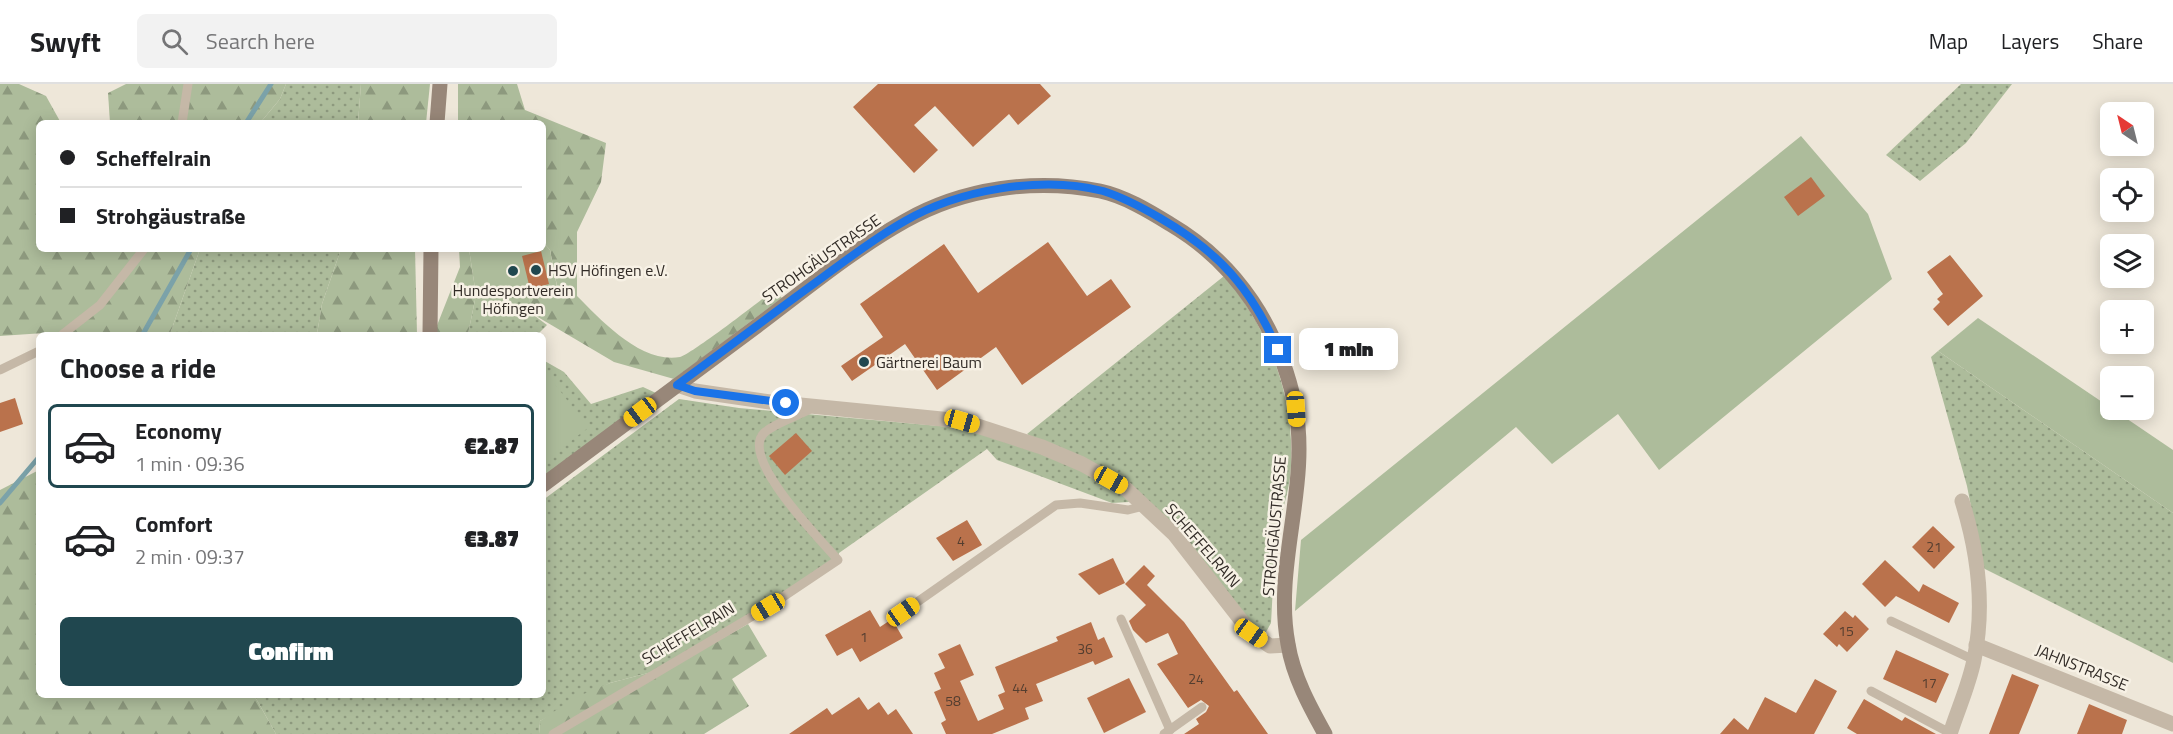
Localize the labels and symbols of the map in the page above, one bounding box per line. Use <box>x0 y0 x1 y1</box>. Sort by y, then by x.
north arrow <box>2100 102 2154 156</box>
street label: STROHGÄUSTRASSE <box>757 208 885 308</box>
place label: HSV Höfingen e.V. <box>548 258 668 282</box>
marker: HSV Höfingen e.V. <box>529 263 543 277</box>
marker: Hundesportverein Höfingen <box>506 264 520 278</box>
place label: Hundesportverein Höfingen <box>452 278 574 320</box>
callout: 1 min <box>1299 329 1398 371</box>
route end <box>1264 336 1291 363</box>
place label: Gärtnerei Baum <box>876 350 982 374</box>
marker: Gärtnerei Baum <box>857 355 871 369</box>
route start <box>772 389 799 416</box>
car <box>1286 390 1306 428</box>
car <box>620 394 660 430</box>
car <box>942 407 982 435</box>
street label: STROHGÄUSTRASSE <box>1256 455 1292 597</box>
car <box>1091 463 1131 497</box>
street label: SCHEFFELRAIN <box>1160 498 1246 592</box>
house number: 4 <box>957 530 965 551</box>
house number: 21 <box>1926 536 1942 557</box>
car <box>748 590 788 624</box>
car <box>883 594 923 630</box>
street label: SCHEFFELRAIN <box>637 596 739 670</box>
car <box>1231 615 1271 651</box>
house number: 15 <box>1838 620 1854 641</box>
house number: 1 <box>860 626 868 647</box>
street label: JAHNSTRASSE <box>2032 637 2132 697</box>
house number: 36 <box>1077 638 1093 659</box>
house number: 24 <box>1188 668 1204 689</box>
house number: 17 <box>1921 672 1937 693</box>
house number: 44 <box>1012 677 1028 698</box>
house number: 58 <box>945 690 961 711</box>

